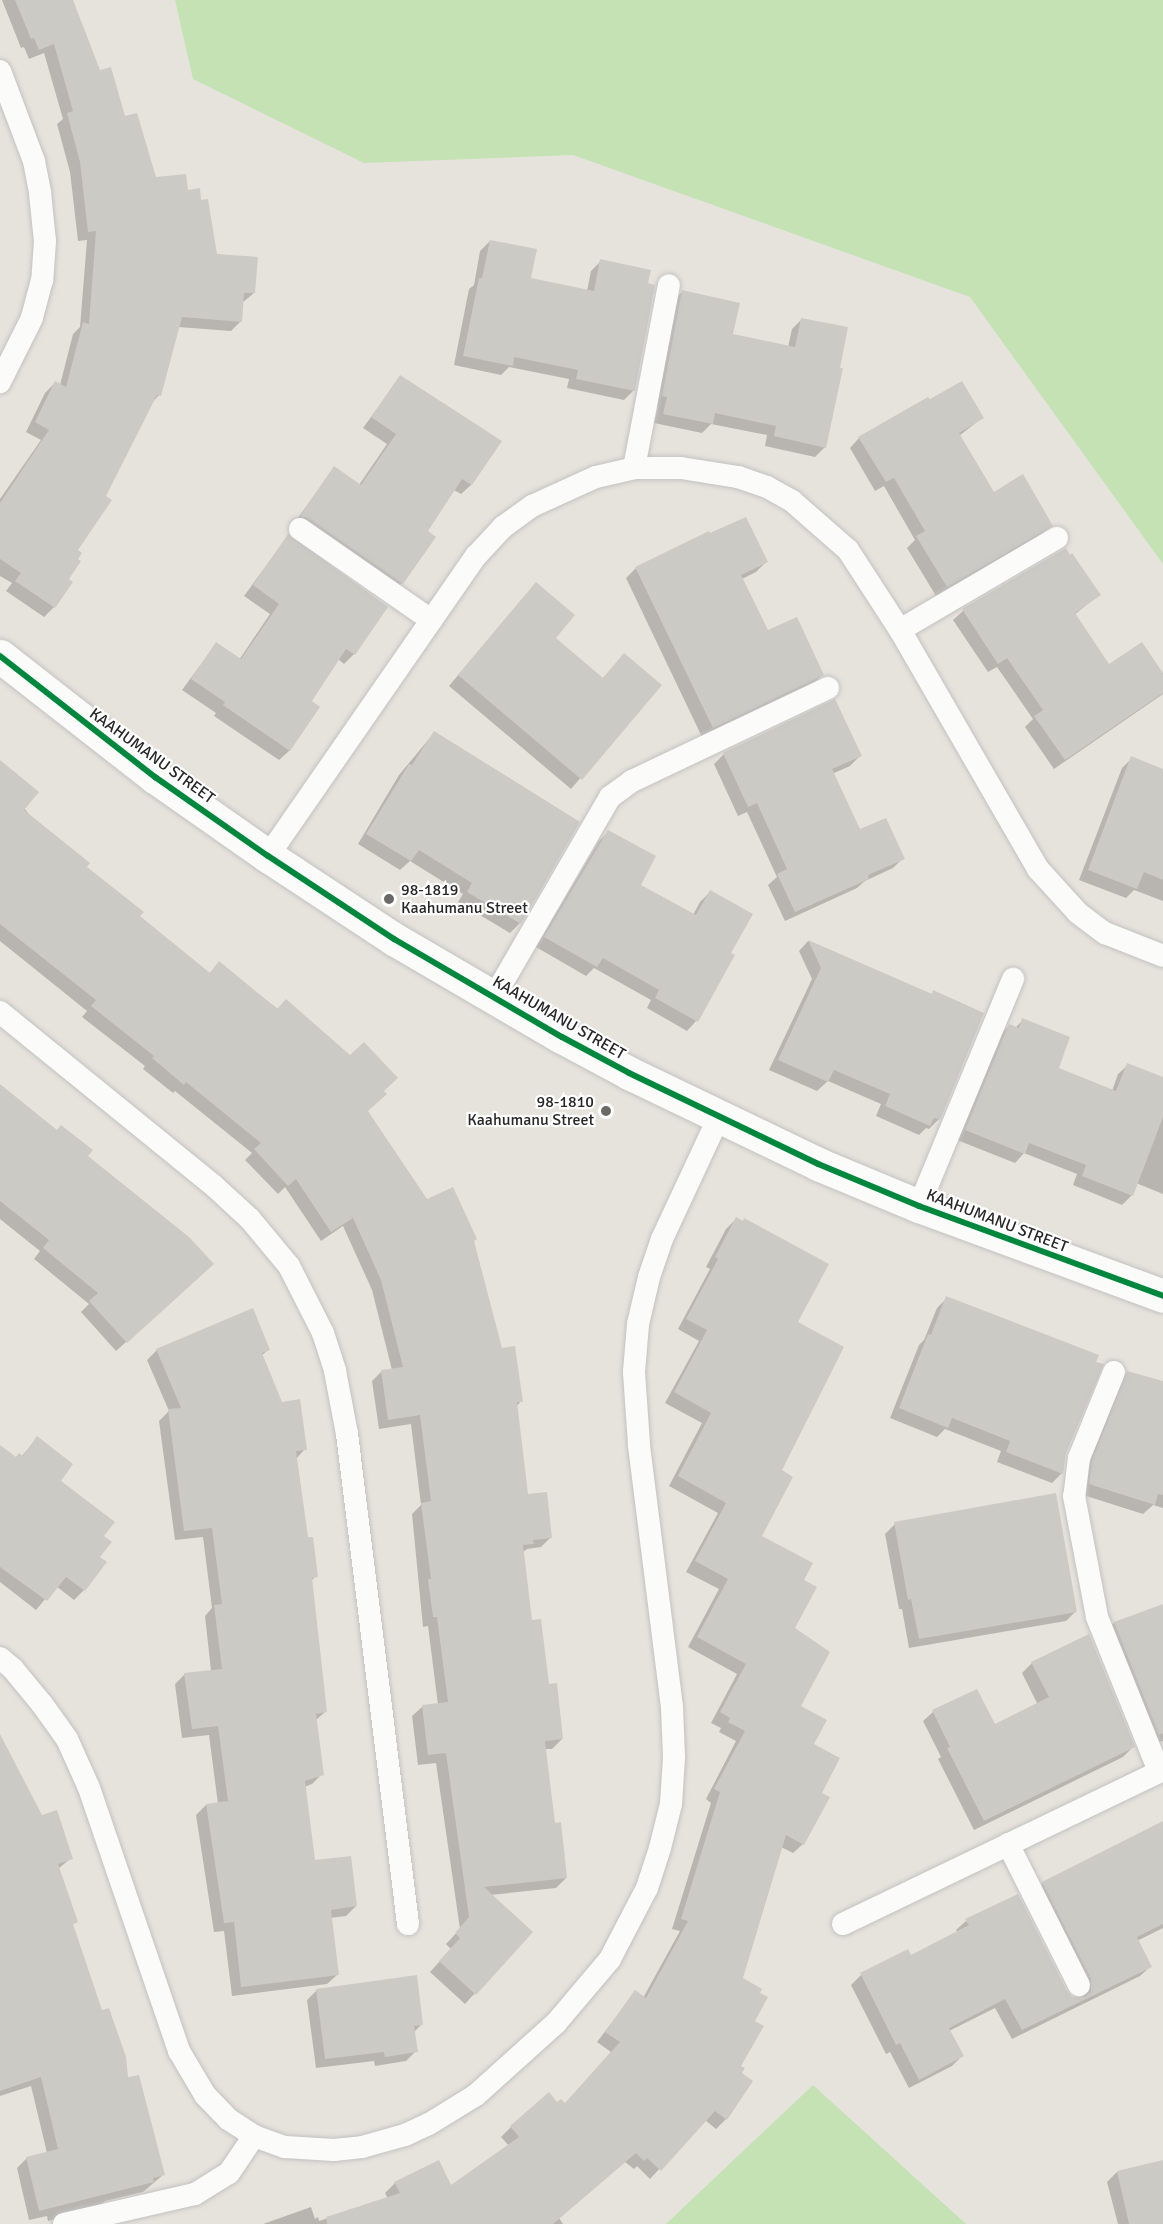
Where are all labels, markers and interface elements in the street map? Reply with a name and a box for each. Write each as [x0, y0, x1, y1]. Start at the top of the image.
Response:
street label: KAAHUMANU STREET [86, 704, 218, 808]
place label: 98-1819 Kaahumanu Street [401, 880, 528, 918]
marker: 98-1819 Kaahumanu Street [382, 892, 396, 906]
street label: KAAHUMANU STREET [489, 972, 629, 1064]
place label: 98-1810 Kaahumanu Street [467, 1092, 594, 1130]
marker: 98-1810 Kaahumanu Street [599, 1104, 613, 1118]
street label: KAAHUMANU STREET [923, 1185, 1071, 1257]

